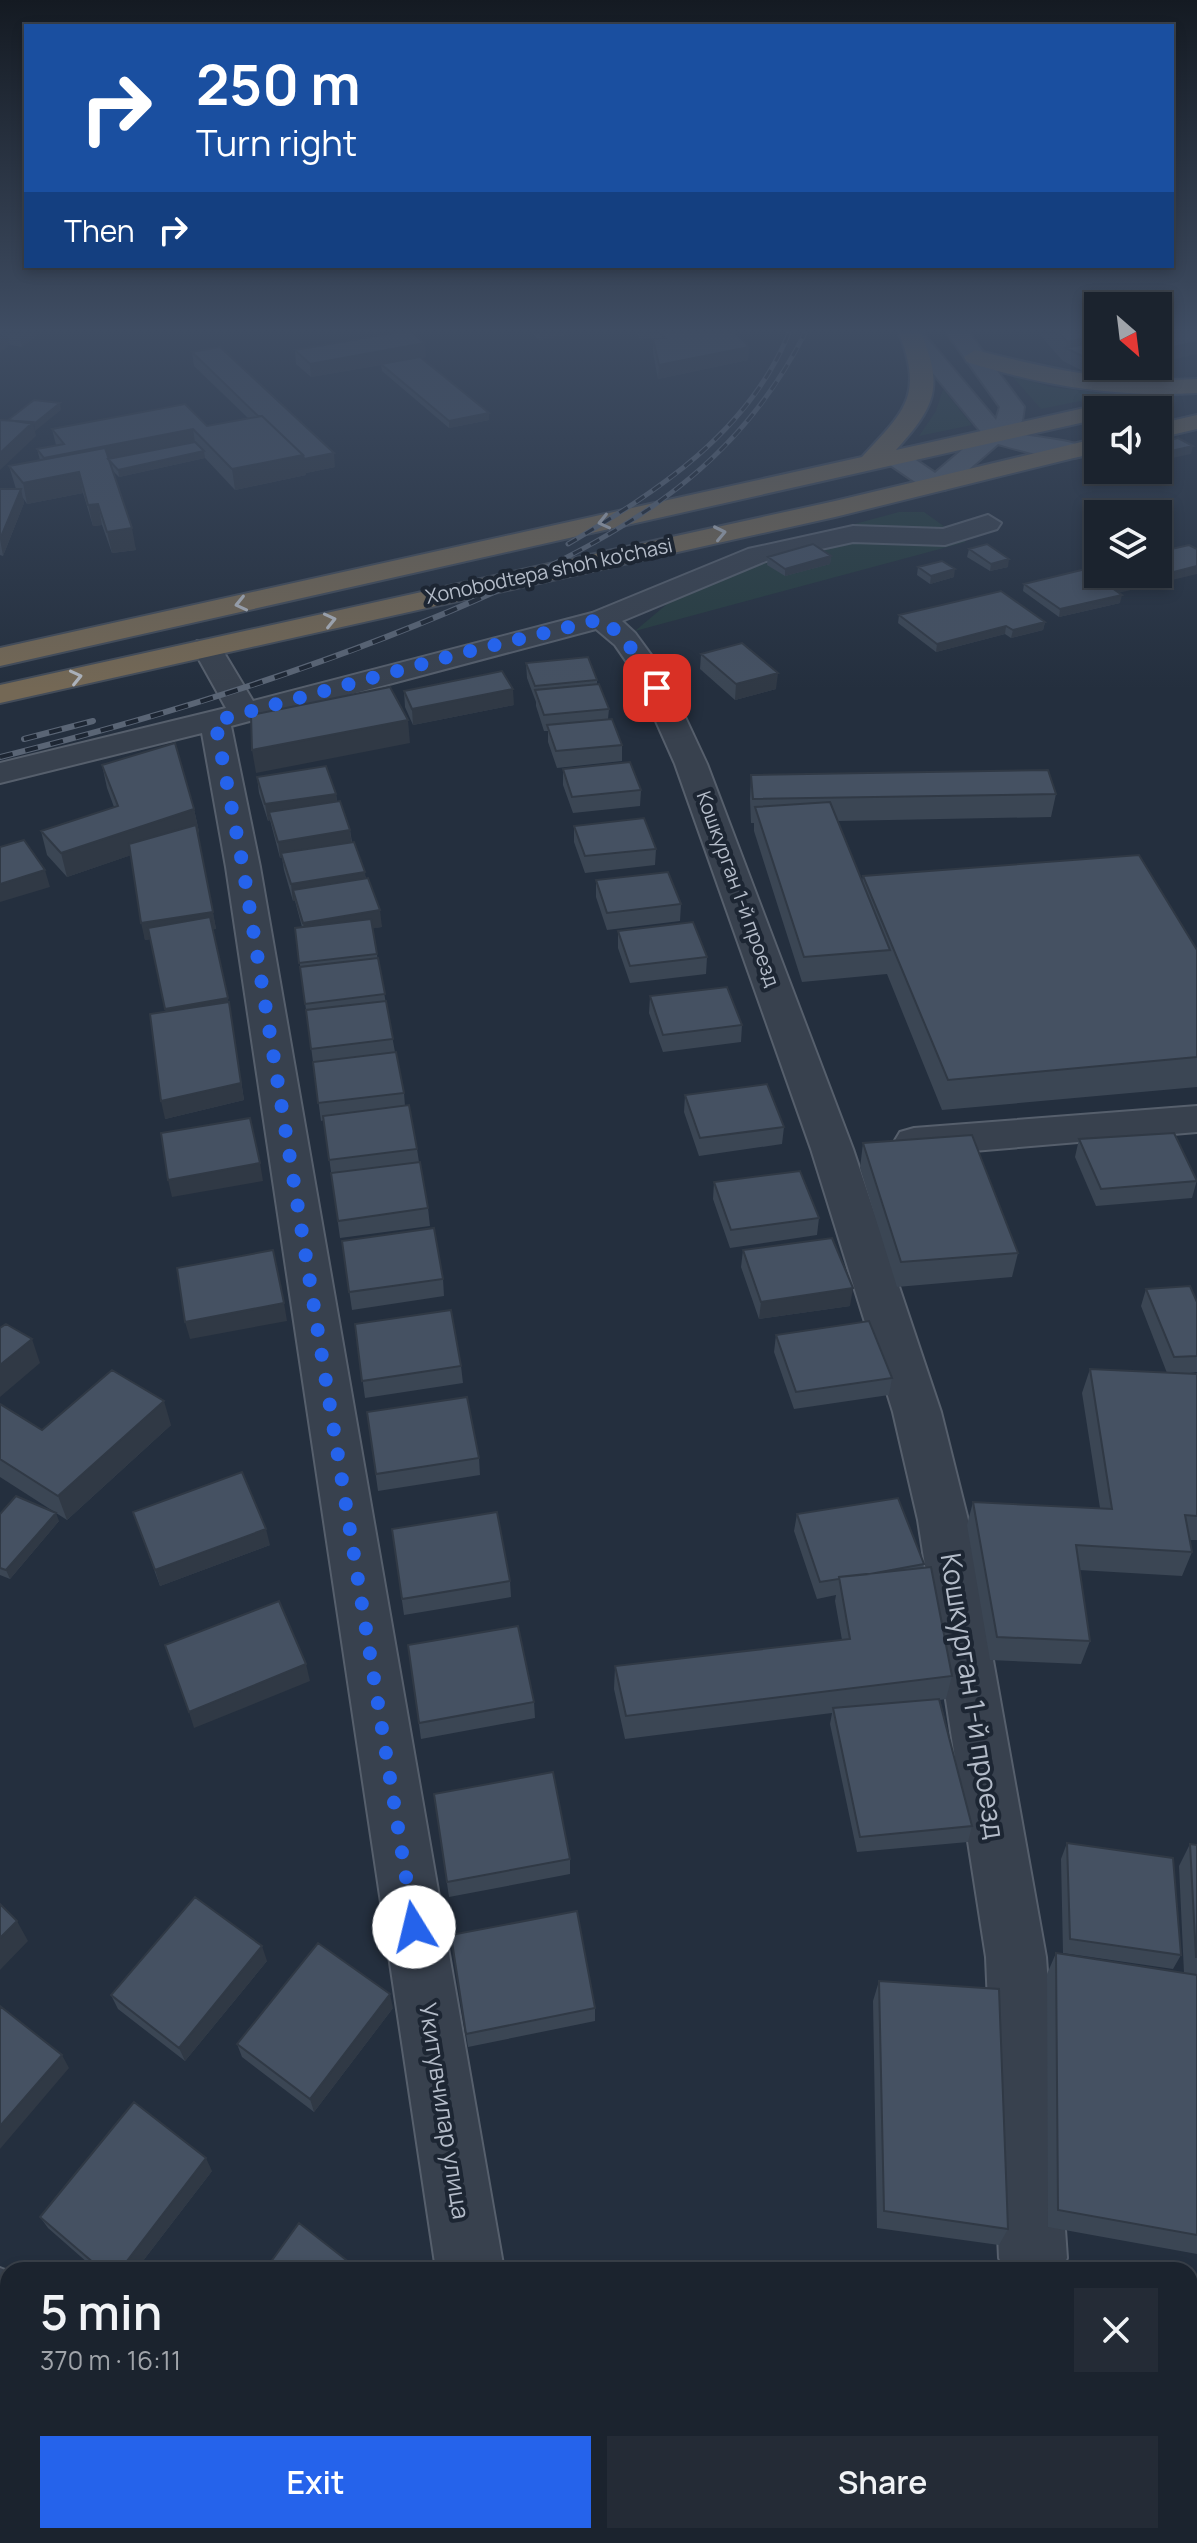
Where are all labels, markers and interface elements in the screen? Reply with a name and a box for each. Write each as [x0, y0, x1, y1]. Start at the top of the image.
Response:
text: 250 m [196, 45, 361, 122]
icon: right [64, 56, 168, 160]
text: Turn right [196, 118, 357, 167]
icon: right [151, 208, 195, 252]
text: Then [64, 210, 135, 251]
north arrow [1084, 292, 1172, 380]
map controls [1084, 292, 1172, 588]
button: sound [1084, 396, 1172, 484]
button: layers [1084, 500, 1172, 588]
one-way arrow [598, 513, 611, 530]
one-way arrow [713, 525, 727, 542]
street label: Xonobodtepa shoh ko'chasi [423, 531, 675, 610]
one-way arrow [235, 595, 248, 612]
one-way arrow [322, 612, 336, 629]
pin [623, 654, 691, 722]
icon: arrive [635, 666, 679, 710]
one-way arrow [69, 669, 82, 686]
street label: Кошкурган 1-й проезд [691, 787, 786, 990]
street label: Кошкурган 1-й проезд [933, 1550, 1015, 1841]
position arrow [372, 1885, 456, 1969]
street label: Укитувчилар улица [412, 2000, 479, 2221]
text: 5 min [40, 2279, 162, 2344]
button: close [1074, 2288, 1158, 2372]
text: 370 m · 16:11 [40, 2342, 181, 2378]
button: Exit [40, 2436, 591, 2528]
button: Share [607, 2436, 1158, 2528]

